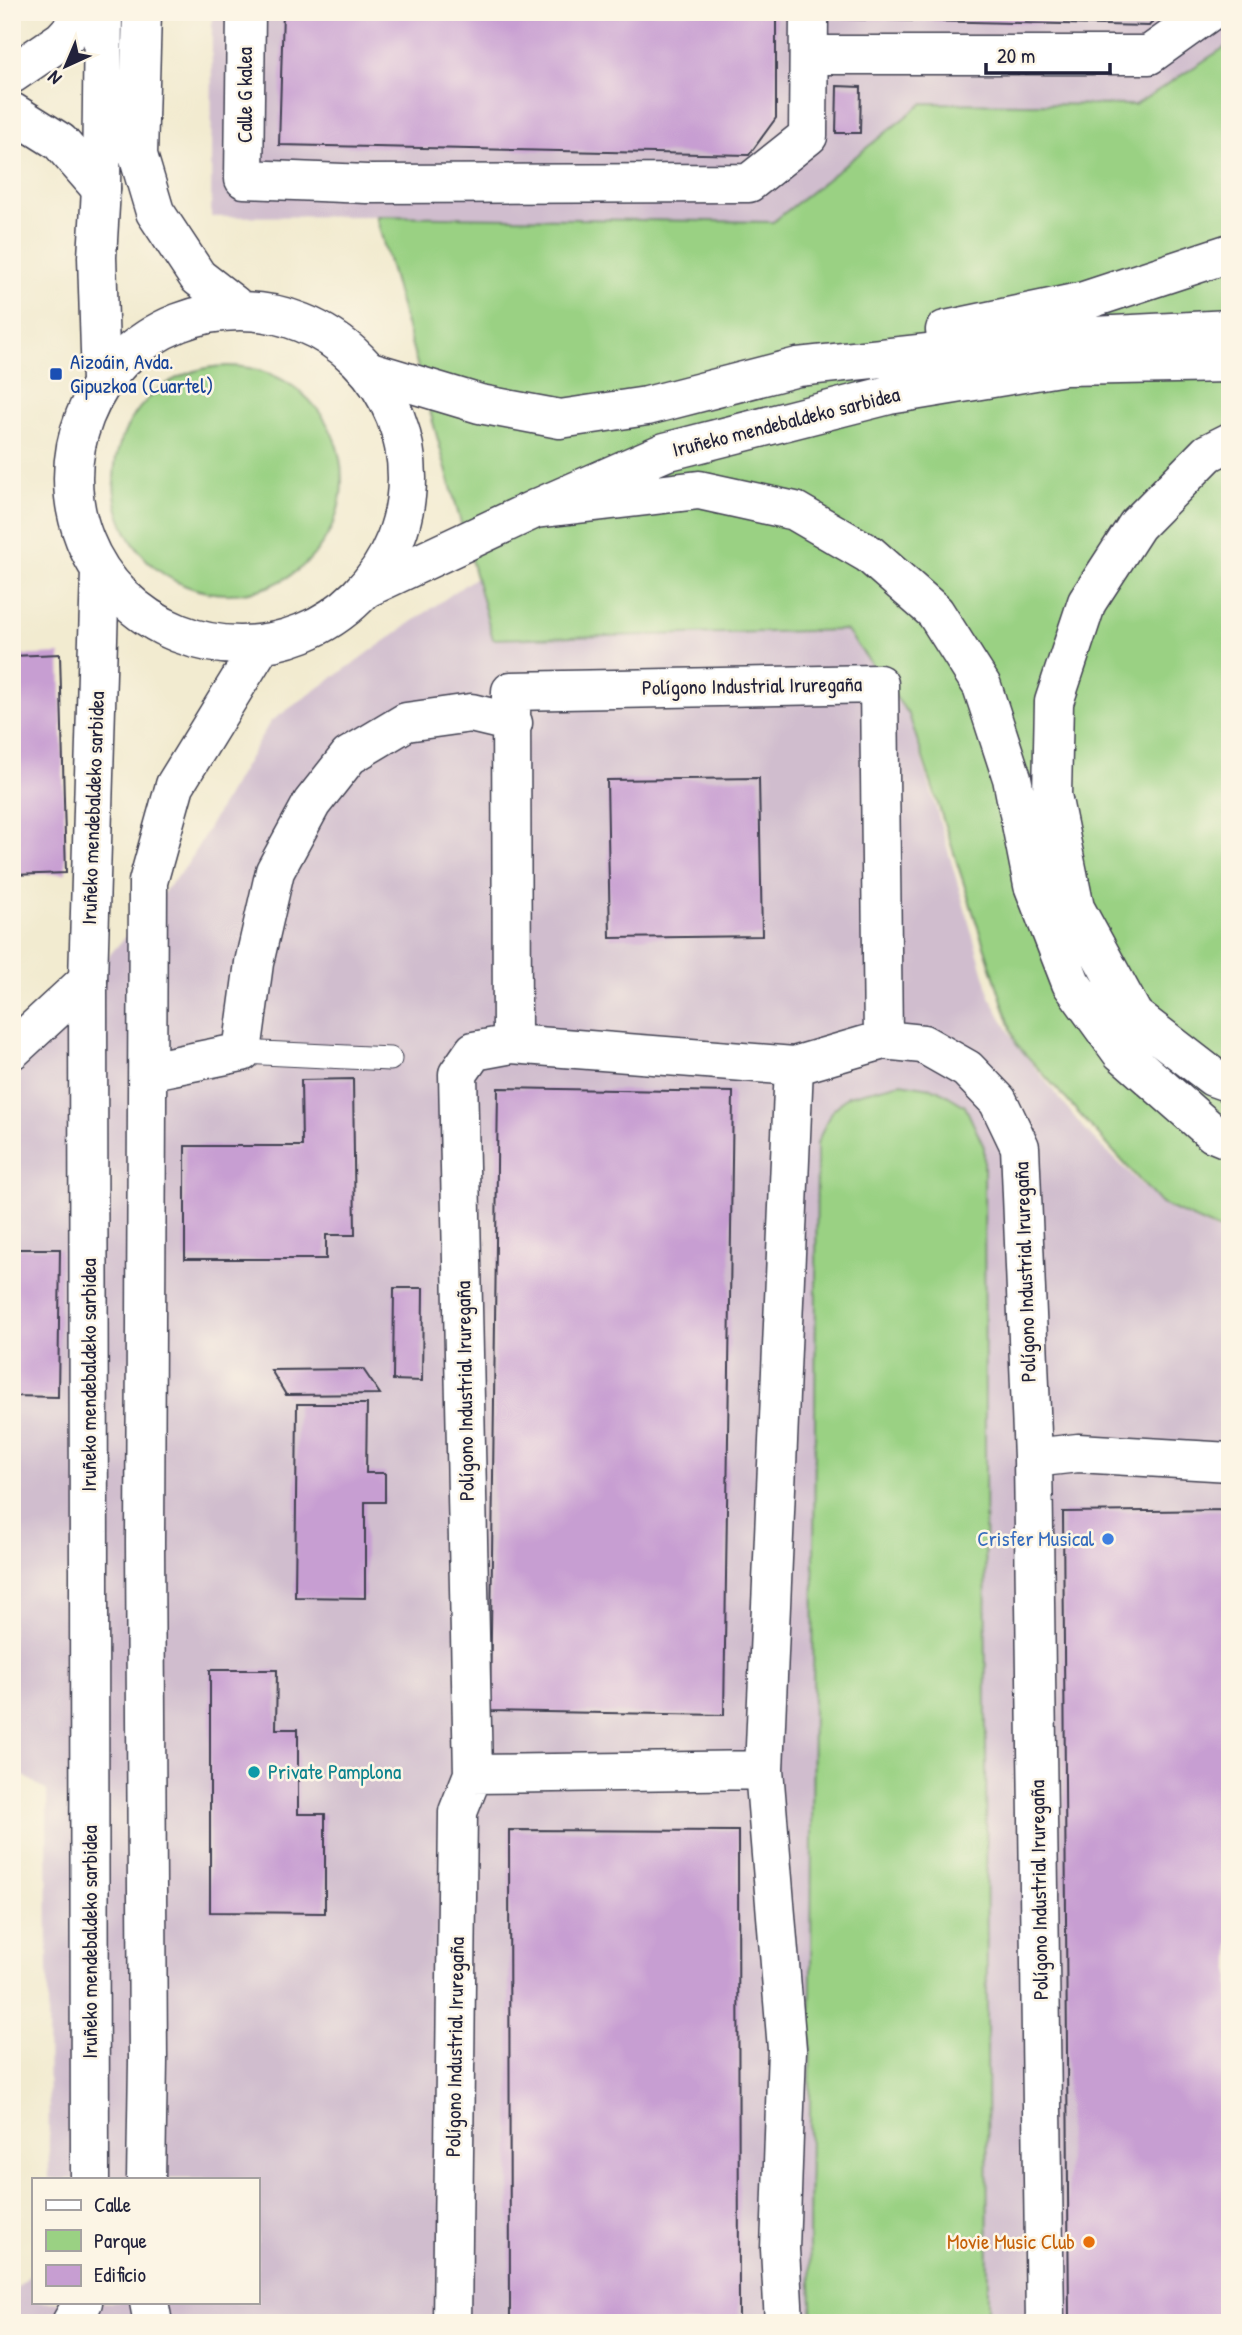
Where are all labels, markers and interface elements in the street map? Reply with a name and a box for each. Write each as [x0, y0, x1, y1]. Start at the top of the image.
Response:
north arrow [32, 32, 102, 102]
scale bar [986, 32, 1111, 76]
text: 20 m [997, 41, 1035, 70]
street label: Calle G kalea [230, 47, 259, 143]
text: N [42, 65, 67, 91]
place label: Aizoáin, Avda. Gipuzkoa (Cuartel) [70, 347, 213, 400]
marker: Aizoáin, Avda. Gipuzkoa (Cuartel) [48, 366, 64, 382]
street label: Iruñeko mendebaldeko sarbidea [669, 379, 903, 464]
street label: Polígono Industrial Iruregaña [642, 669, 862, 702]
street label: Iruñeko mendebaldeko sarbidea [74, 691, 111, 925]
street label: Polígono Industrial Iruregaña [1006, 1161, 1043, 1383]
street label: Iruñeko mendebaldeko sarbidea [74, 1258, 103, 1492]
street label: Polígono Industrial Iruregaña [448, 1281, 481, 1501]
place label: Crisfer Musical [977, 1524, 1094, 1553]
marker: Crisfer Musical [1100, 1531, 1116, 1547]
place label: Private Pamplona [268, 1757, 401, 1786]
marker: Private Pamplona [246, 1764, 262, 1780]
street label: Polígono Industrial Iruregaña [1022, 1780, 1055, 2000]
street label: Iruñeko mendebaldeko sarbidea [75, 1825, 104, 2059]
street label: Polígono Industrial Iruregaña [438, 1937, 471, 2157]
legend [32, 2178, 259, 2304]
text: Calle [94, 2190, 131, 2219]
text: Parque [94, 2226, 147, 2255]
place label: Movie Music Club [947, 2227, 1075, 2256]
marker: Movie Music Club [1081, 2234, 1097, 2250]
text: Edificio [94, 2260, 146, 2289]

